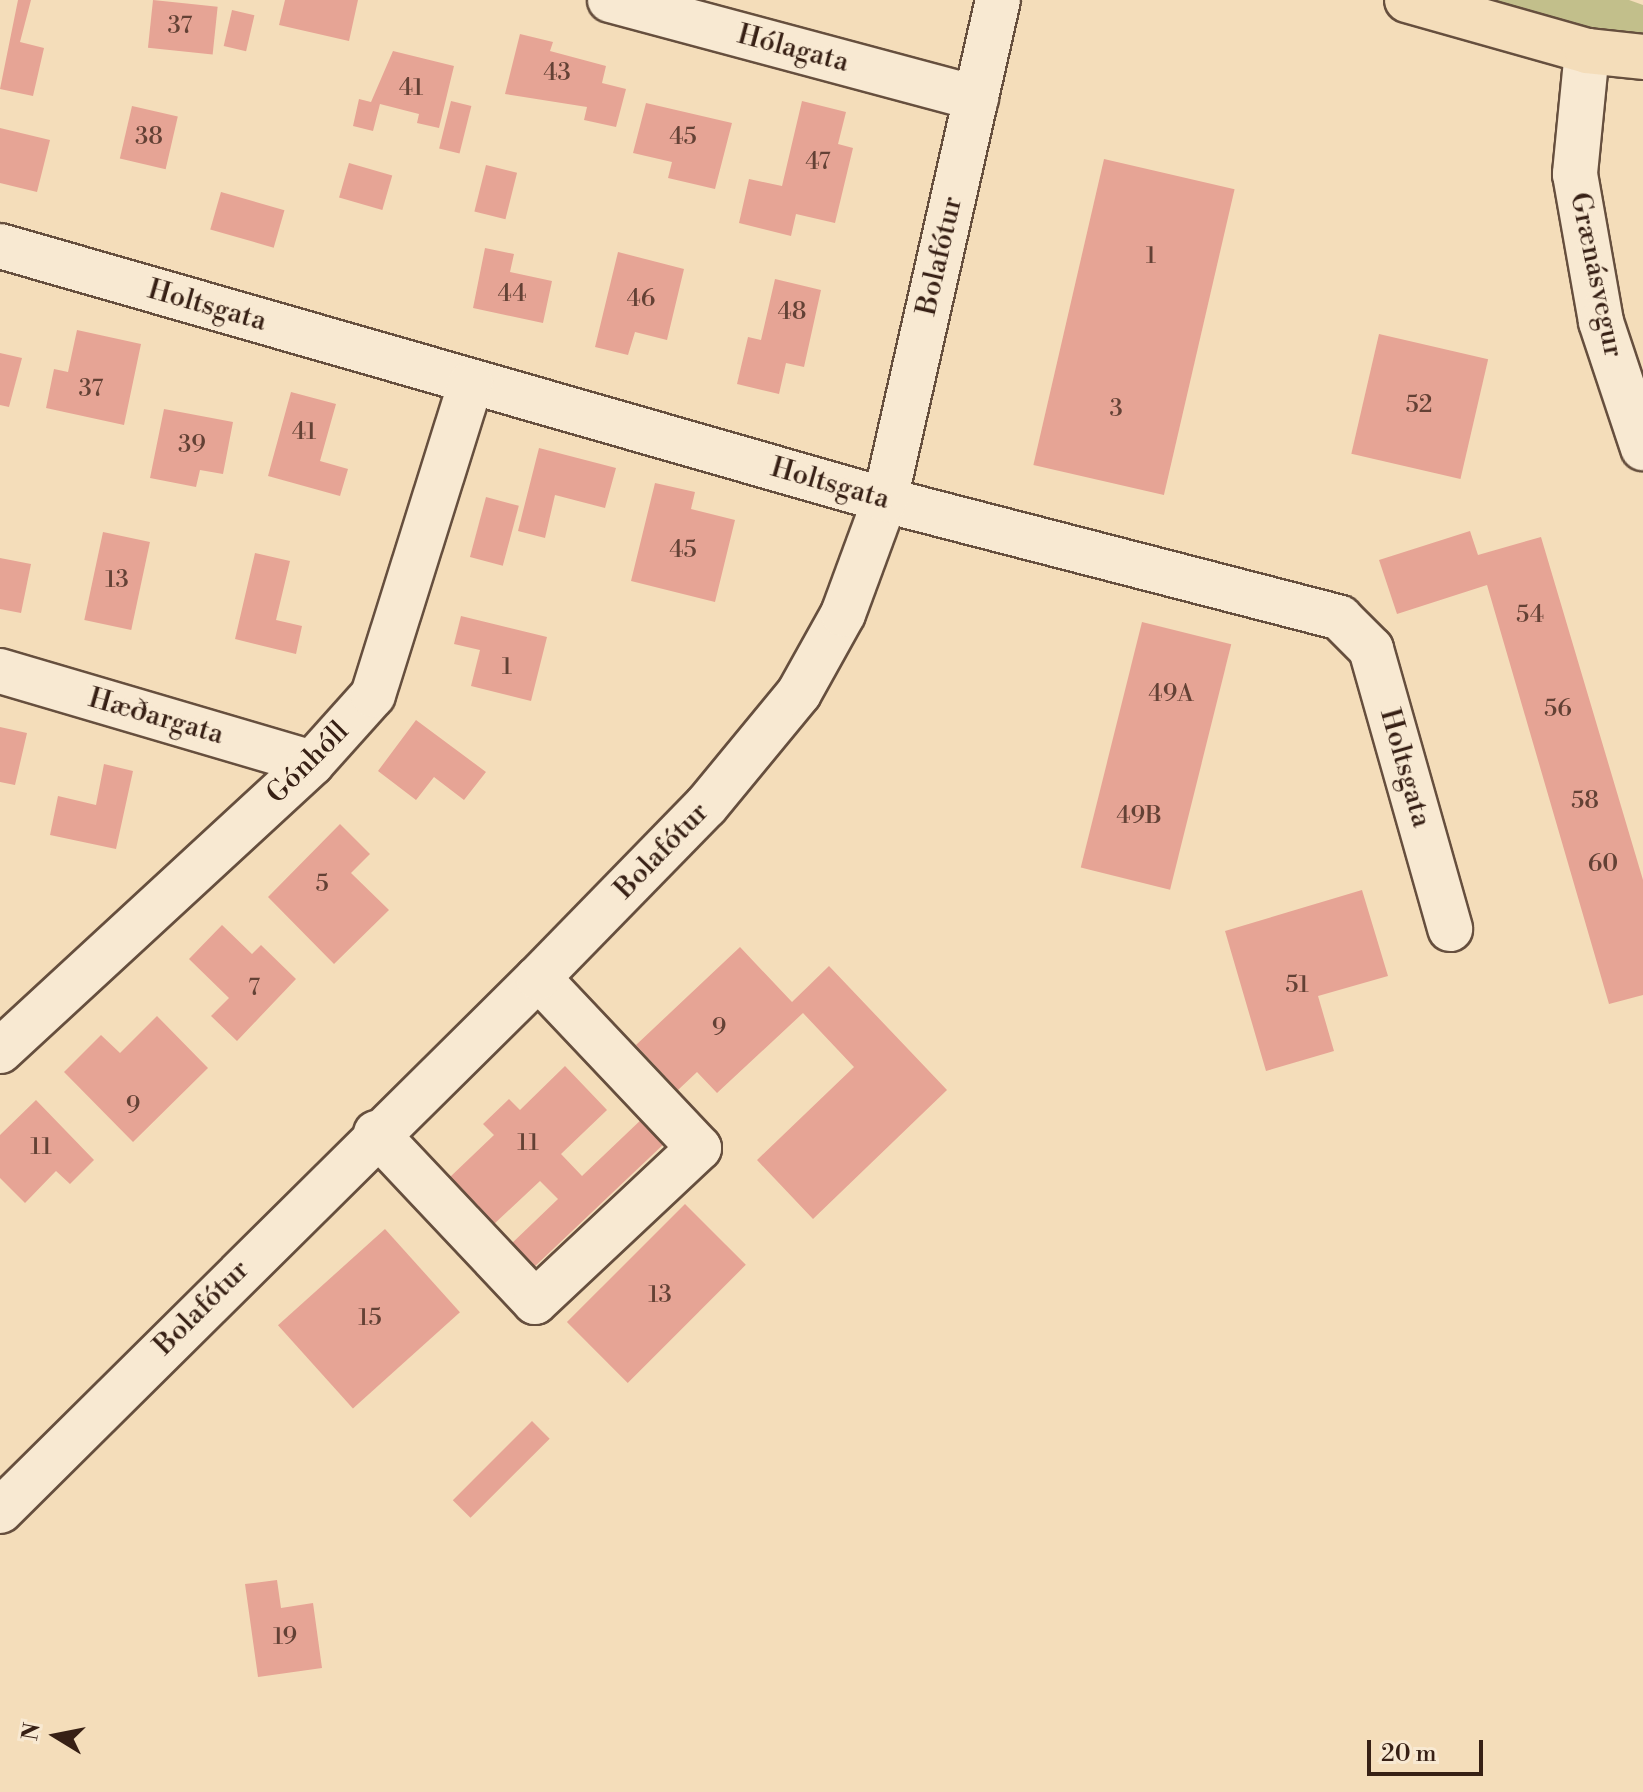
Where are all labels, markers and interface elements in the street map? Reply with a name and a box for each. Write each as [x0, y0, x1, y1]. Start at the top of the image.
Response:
house number: 37 [168, 13, 192, 41]
street label: Hólagata [734, 18, 852, 80]
house number: 43 [543, 60, 571, 88]
house number: 41 [399, 75, 423, 103]
house number: 38 [135, 124, 163, 152]
house number: 45 [669, 124, 697, 152]
house number: 47 [805, 149, 831, 177]
street label: Grænásvegur [1562, 190, 1630, 360]
street label: Bolafótur [910, 193, 970, 319]
house number: 1 [1146, 243, 1156, 271]
street label: Holtsgata [144, 273, 270, 339]
house number: 44 [497, 281, 527, 309]
house number: 46 [627, 286, 655, 314]
house number: 48 [778, 299, 806, 327]
house number: 37 [79, 376, 103, 404]
house number: 52 [1406, 392, 1432, 420]
house number: 3 [1109, 396, 1123, 424]
house number: 41 [292, 419, 316, 447]
house number: 39 [178, 432, 206, 460]
street label: Holtsgata [767, 451, 893, 517]
house number: 45 [669, 537, 697, 565]
house number: 13 [105, 567, 129, 595]
house number: 54 [1516, 602, 1544, 630]
house number: 1 [502, 654, 512, 682]
house number: 49A [1148, 681, 1194, 709]
street label: Hæðargata [85, 682, 227, 752]
house number: 56 [1544, 696, 1572, 724]
street label: Holtsgata [1372, 705, 1438, 831]
street label: Gónhóll [260, 715, 356, 811]
house number: 58 [1571, 788, 1599, 816]
street label: Bolafótur [608, 796, 716, 906]
house number: 49B [1116, 803, 1162, 831]
house number: 60 [1588, 851, 1618, 879]
house number: 5 [315, 871, 329, 899]
house number: 51 [1285, 972, 1309, 1000]
house number: 7 [248, 975, 260, 1003]
house number: 9 [712, 1015, 726, 1043]
house number: 9 [126, 1093, 140, 1121]
house number: 11 [517, 1130, 539, 1158]
house number: 11 [30, 1134, 52, 1162]
street label: Bolafótur [147, 1253, 257, 1363]
house number: 13 [648, 1282, 672, 1310]
house number: 15 [358, 1305, 382, 1333]
house number: 19 [273, 1624, 297, 1652]
north arrow [16, 1696, 96, 1776]
text: N [17, 1721, 47, 1743]
scale bar [1371, 1724, 1487, 1774]
text: 20 m [1381, 1739, 1437, 1769]

